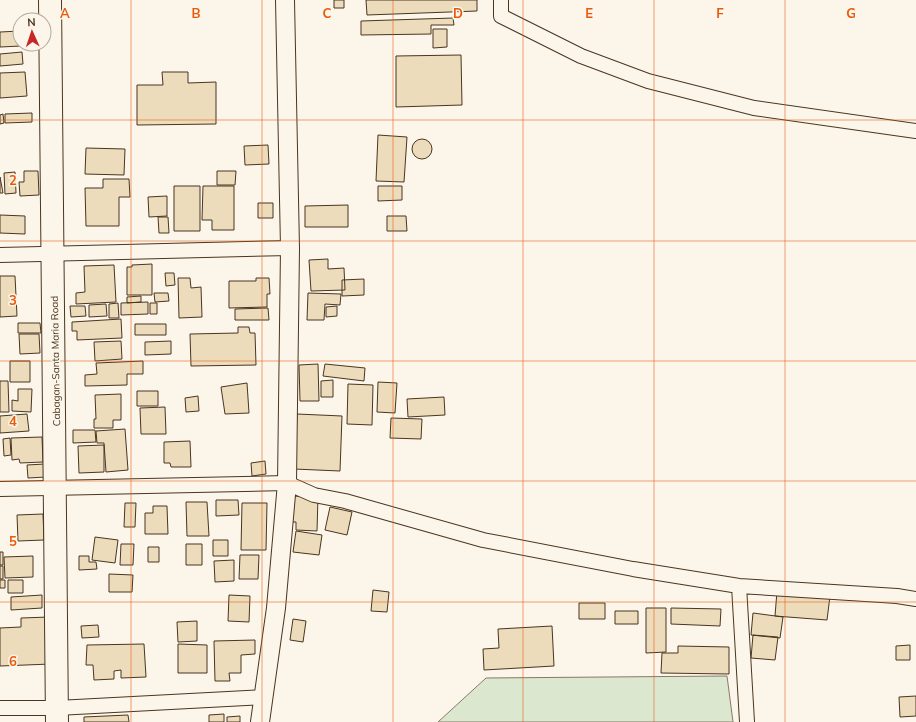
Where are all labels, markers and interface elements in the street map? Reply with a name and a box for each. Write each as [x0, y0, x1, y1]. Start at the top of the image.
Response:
text: A [60, 5, 70, 21]
text: B [192, 5, 201, 21]
text: C [323, 5, 332, 21]
text: D [453, 5, 463, 21]
text: E [585, 5, 593, 21]
text: F [716, 5, 724, 21]
text: G [846, 5, 856, 21]
north arrow [12, 12, 52, 52]
text: N [27, 15, 36, 29]
text: 2 [9, 172, 17, 188]
text: 3 [9, 292, 17, 308]
street label: Cabagan-Santa Maria Road [48, 296, 63, 426]
text: 4 [9, 413, 17, 429]
text: 5 [9, 533, 17, 549]
text: 6 [9, 653, 17, 669]

